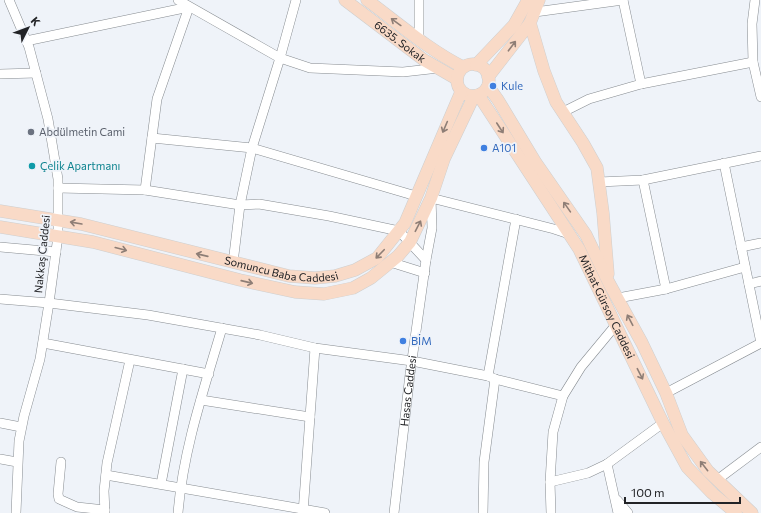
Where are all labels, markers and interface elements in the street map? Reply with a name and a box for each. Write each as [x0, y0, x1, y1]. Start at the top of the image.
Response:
north arrow [8, 8, 48, 48]
text: K [28, 14, 43, 28]
street label: 6635. Sokak [372, 18, 429, 65]
one-way arrow [391, 18, 402, 26]
one-way arrow [508, 41, 516, 52]
place label: Kule [501, 79, 523, 92]
marker: Kule [488, 81, 498, 91]
one-way arrow [441, 121, 449, 133]
one-way arrow [496, 122, 504, 133]
place label: Abdülmetin Cami [39, 125, 125, 138]
marker: Abdülmetin Cami [26, 127, 36, 137]
place label: A101 [492, 141, 516, 154]
marker: A101 [479, 143, 489, 153]
place label: Çelik Apartmanı [40, 159, 120, 172]
marker: Çelik Apartmanı [27, 161, 37, 171]
one-way arrow [563, 202, 571, 213]
street label: Nakkaş Caddesi [31, 214, 52, 294]
one-way arrow [70, 219, 83, 227]
one-way arrow [415, 220, 422, 232]
one-way arrow [114, 246, 127, 253]
one-way arrow [375, 249, 385, 259]
one-way arrow [196, 251, 209, 259]
street label: Mithat Gürsoy Caddesi [577, 252, 638, 361]
street label: Somuncu Baba Caddesi [223, 253, 340, 284]
one-way arrow [240, 278, 253, 286]
one-way arrow [626, 314, 634, 326]
place label: BİM [411, 333, 432, 347]
marker: BİM [398, 336, 408, 346]
street label: Hasas Caddesi [397, 354, 419, 427]
one-way arrow [637, 368, 644, 380]
one-way arrow [700, 461, 708, 472]
scale bar [625, 479, 740, 505]
text: 100 m [631, 485, 665, 499]

